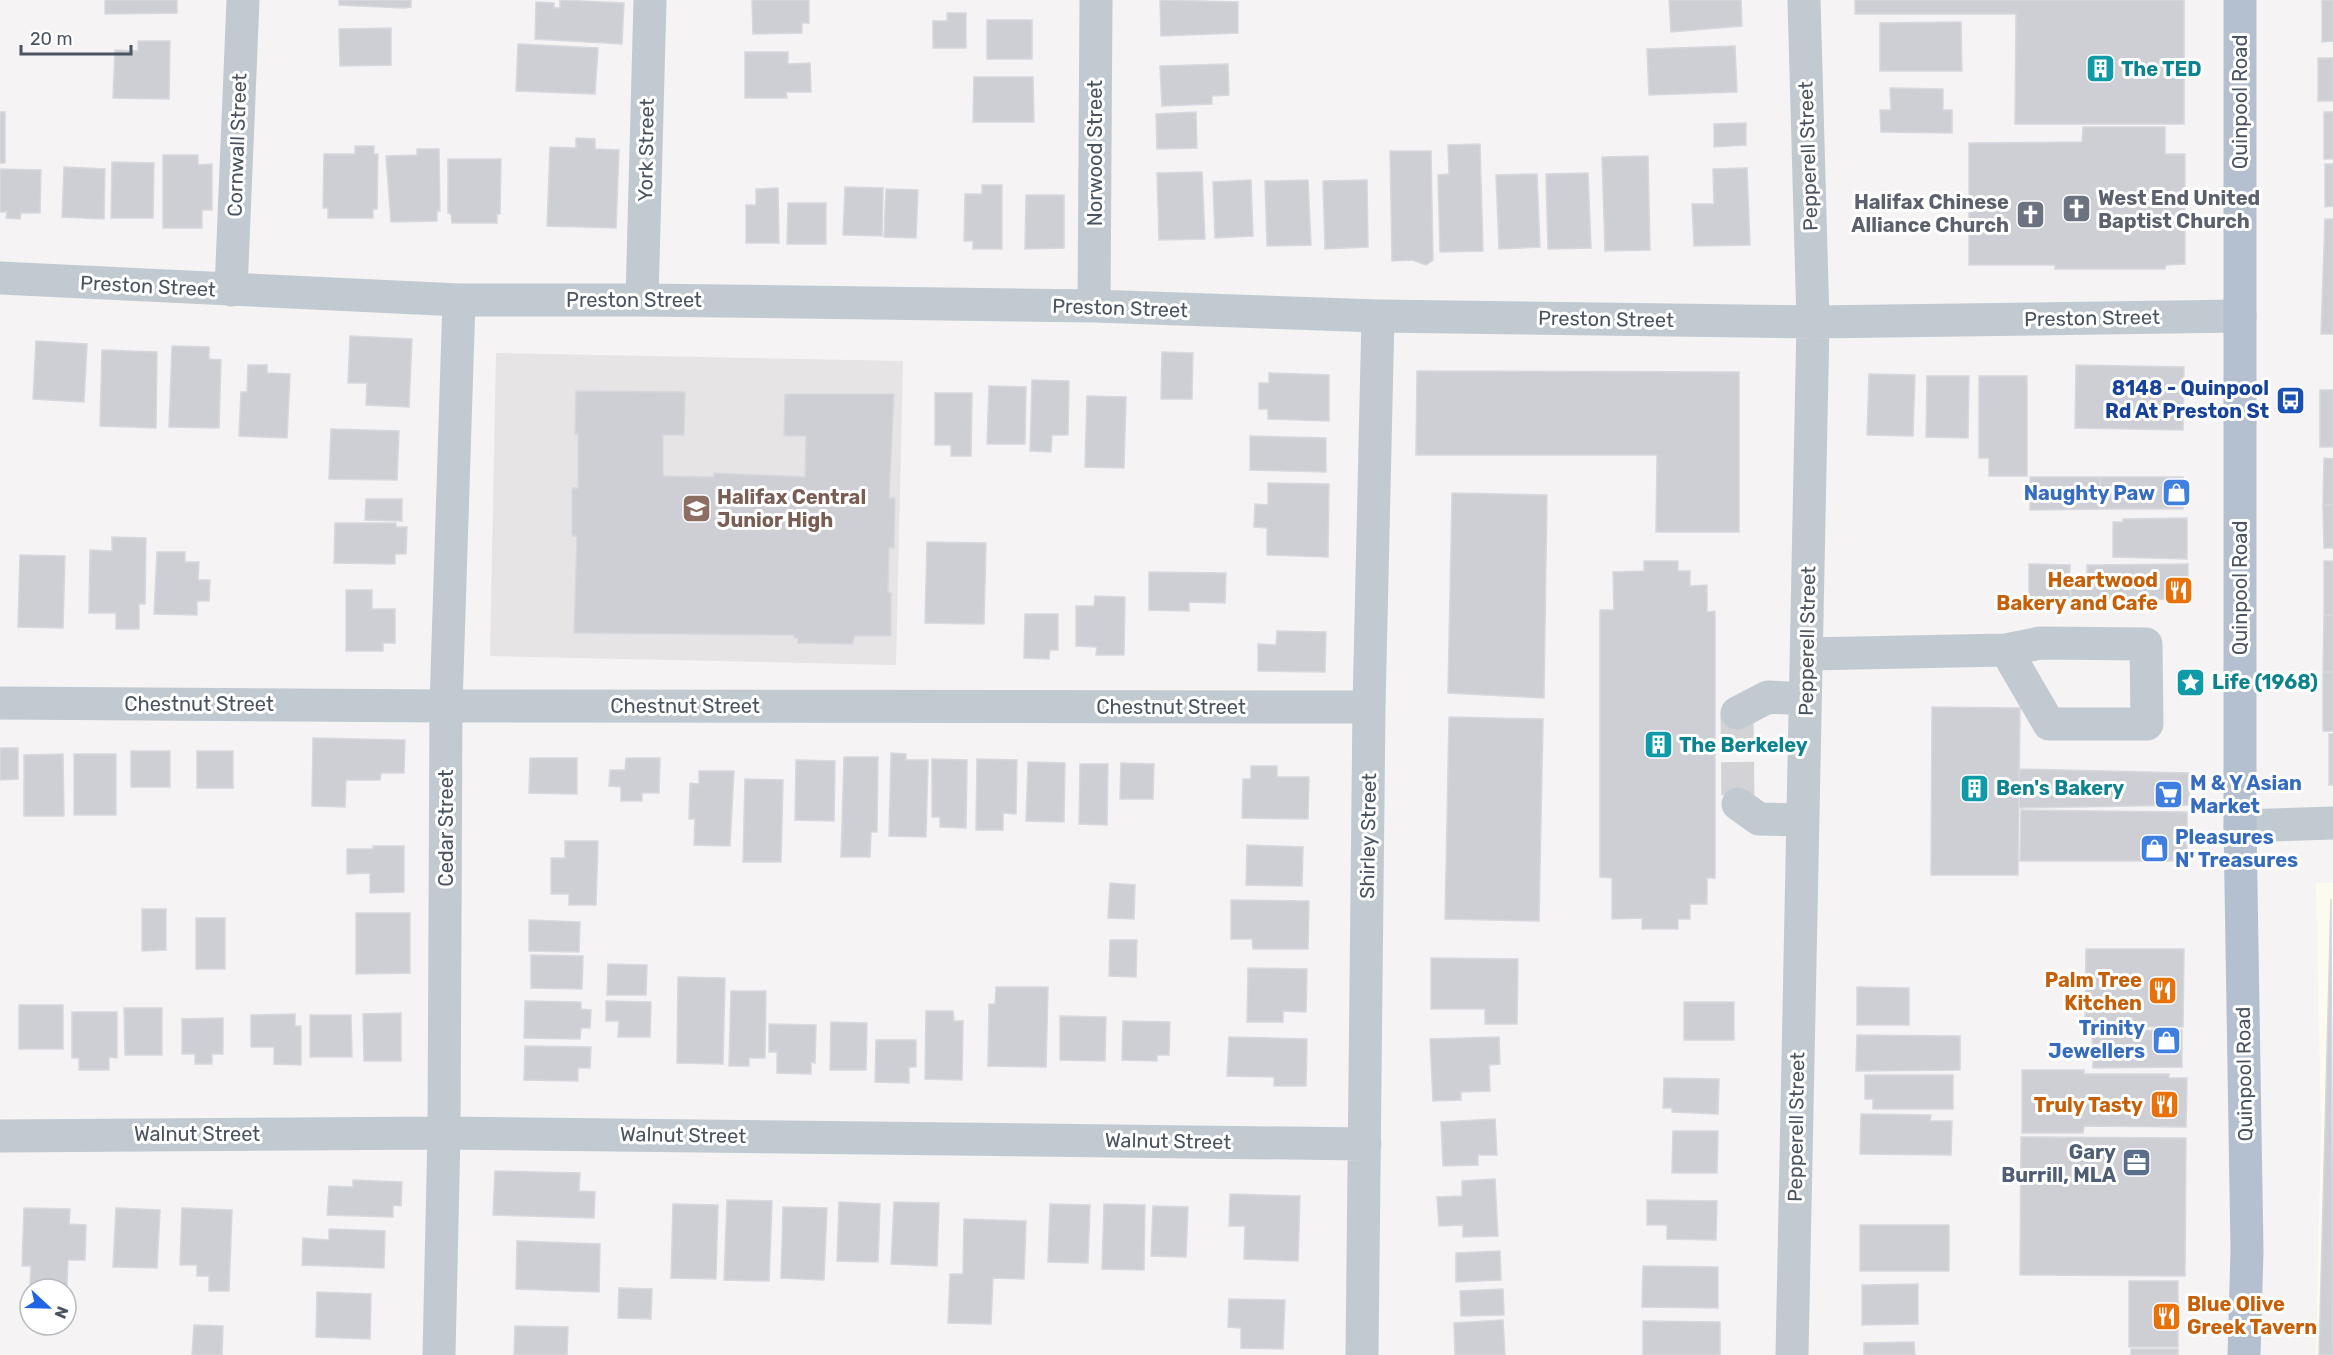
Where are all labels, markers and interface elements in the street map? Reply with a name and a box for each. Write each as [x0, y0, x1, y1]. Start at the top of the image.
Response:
scale bar [21, 18, 130, 56]
text: 20 m [30, 28, 72, 50]
street label: Quinpool Road [2228, 35, 2252, 169]
building icon: The TED [2084, 53, 2116, 85]
place label: The TED [2121, 57, 2202, 81]
street label: Cornwall Street [223, 73, 252, 217]
street label: Norwood Street [1083, 80, 1107, 226]
street label: Pepperell Street [1793, 80, 1823, 231]
street label: York Street [633, 98, 659, 202]
place label: West End United Baptist Church [2098, 186, 2260, 233]
place label: Halifax Chinese Alliance Church [1851, 190, 2009, 237]
church icon: West End United Baptist Church [2061, 193, 2093, 225]
church icon: Halifax Chinese Alliance Church [2014, 198, 2046, 230]
street label: Preston Street [80, 270, 217, 302]
street label: Preston Street [566, 288, 702, 312]
street label: Preston Street [1052, 294, 1188, 322]
street label: Preston Street [2024, 305, 2160, 331]
street label: Preston Street [1538, 306, 1674, 332]
place label: 8148 - Quinpool Rd At Preston St [2105, 376, 2269, 423]
bus stop icon: 8148 - Quinpool Rd At Preston St [2274, 384, 2306, 416]
shop icon: Naughty Paw [2160, 477, 2192, 509]
place label: Naughty Paw [2024, 481, 2155, 505]
place label: Halifax Central Junior High [717, 485, 866, 532]
school or university icon: Halifax Central Junior High [680, 493, 712, 525]
street label: Quinpool Road [2228, 521, 2252, 655]
street label: Pepperell Street [1794, 566, 1820, 716]
place label: Heartwood Bakery and Cafe [1996, 568, 2158, 615]
restaurant icon: Heartwood Bakery and Cafe [2163, 575, 2195, 607]
place icon: Life (1968) [2175, 666, 2207, 698]
place label: Life (1968) [2212, 670, 2318, 694]
street label: Chestnut Street [124, 692, 274, 716]
street label: Chestnut Street [610, 694, 760, 718]
street label: Chestnut Street [1096, 695, 1246, 719]
building icon: The Berkeley [1642, 729, 1674, 761]
place label: The Berkeley [1679, 733, 1808, 757]
street label: Cedar Street [434, 769, 458, 887]
place label: M & Y Asian Market [2190, 771, 2302, 818]
building icon: Ben's Bakery [1959, 772, 1991, 804]
street label: Shirley Street [1355, 773, 1381, 899]
place label: Ben's Bakery [1996, 776, 2124, 800]
supermarket icon: M & Y Asian Market [2153, 778, 2185, 810]
place label: Pleasures N' Treasures [2175, 825, 2298, 872]
shop icon: Pleasures N' Treasures [2138, 832, 2170, 864]
place label: Palm Tree Kitchen [2045, 968, 2142, 1015]
restaurant icon: Palm Tree Kitchen [2147, 975, 2179, 1007]
street label: Quinpool Road [2231, 1007, 2257, 1141]
place label: Trinity Jewellers [2048, 1016, 2145, 1063]
shop icon: Trinity Jewellers [2150, 1024, 2182, 1056]
street label: Pepperell Street [1783, 1052, 1809, 1202]
restaurant icon: Truly Tasty [2148, 1089, 2180, 1121]
place label: Truly Tasty [2034, 1093, 2143, 1117]
street label: Walnut Street [134, 1122, 260, 1146]
street label: Walnut Street [620, 1122, 746, 1148]
street label: Walnut Street [1105, 1128, 1231, 1154]
place label: Gary Burrill, MLA [2001, 1140, 2117, 1187]
office icon: Gary Burrill, MLA [2121, 1147, 2153, 1179]
north arrow [18, 1277, 78, 1337]
place label: Blue Olive Greek Tavern [2187, 1292, 2317, 1339]
restaurant icon: Blue Olive Greek Tavern [2150, 1300, 2182, 1332]
text: N [50, 1304, 72, 1321]

